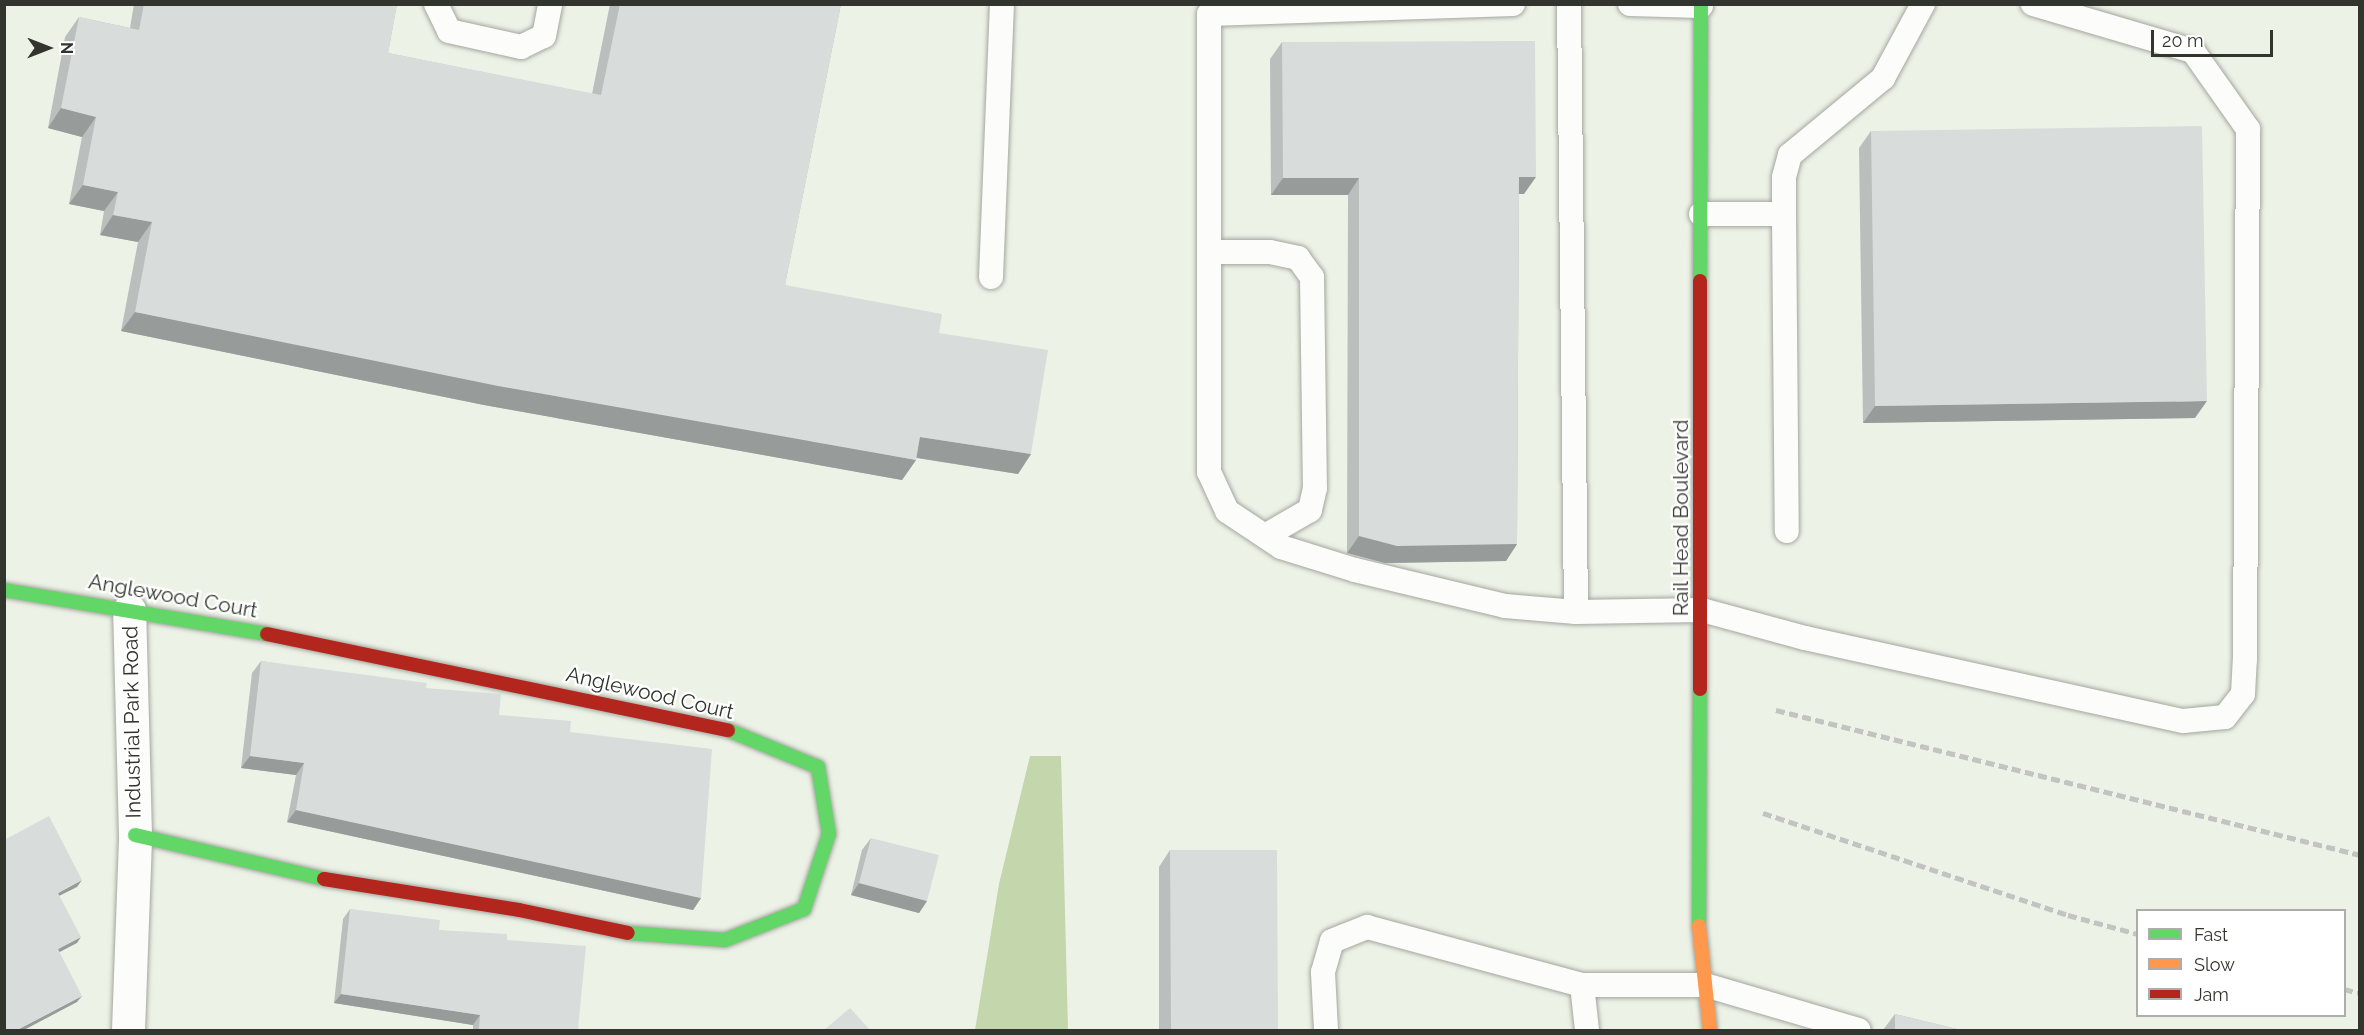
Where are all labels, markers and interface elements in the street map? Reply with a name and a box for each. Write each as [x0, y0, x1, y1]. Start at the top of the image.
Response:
north arrow [18, 18, 78, 78]
scale bar [2154, 18, 2276, 56]
text: 20 m [2162, 30, 2204, 51]
text: N [57, 42, 76, 54]
street label: Rail Head Boulevard [1668, 419, 1694, 617]
street label: Anglewood Court [87, 569, 259, 623]
street label: Industrial Park Road [118, 625, 146, 819]
street label: Anglewood Court [564, 661, 736, 725]
legend [2136, 909, 2346, 1017]
text: Fast [2194, 924, 2228, 945]
text: Slow [2194, 954, 2235, 975]
text: Jam [2194, 984, 2229, 1005]

